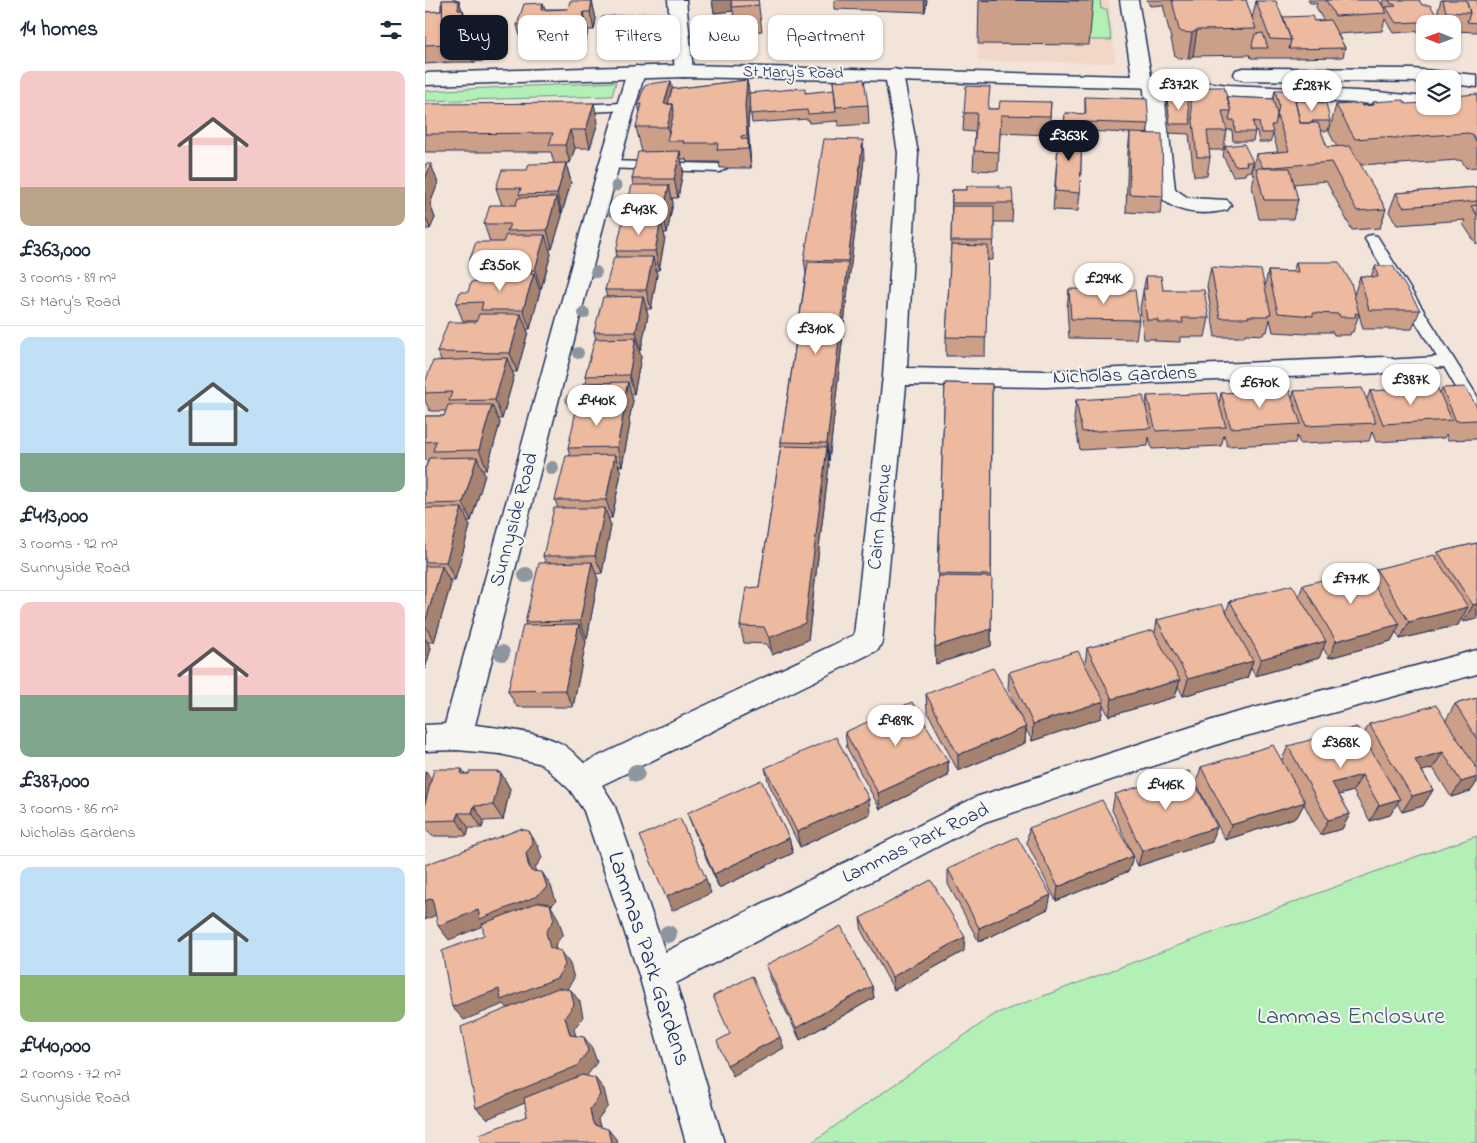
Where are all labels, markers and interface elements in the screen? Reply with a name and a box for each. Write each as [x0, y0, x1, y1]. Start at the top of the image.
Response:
text: 14 homes [20, 15, 98, 45]
chip: Buy [440, 15, 508, 60]
chip: Rent [518, 15, 587, 60]
chip: Filters [597, 15, 680, 60]
chip: New [690, 15, 758, 60]
chip: Apartment [768, 15, 883, 60]
north arrow [1416, 15, 1461, 60]
map controls [1416, 15, 1461, 115]
icon: filters [377, 16, 405, 44]
street label: St Mary's Road [743, 60, 843, 86]
pin: £372K [1144, 68, 1214, 111]
pin: £287K [1277, 70, 1347, 112]
button: layers [1416, 70, 1461, 115]
text: £372K [1159, 73, 1199, 97]
text: £287K [1293, 74, 1331, 98]
icon: home [168, 104, 258, 194]
pin: £363K [1034, 120, 1104, 162]
text: £363K [1050, 124, 1088, 148]
pin: £413K [604, 194, 674, 236]
text: £413K [621, 198, 657, 222]
text: £363,000 [20, 236, 91, 266]
pin: £350K [465, 250, 535, 292]
text: £350K [480, 254, 520, 278]
pin: £294K [1069, 262, 1139, 305]
text: 3 rooms · 89 m² [20, 266, 116, 290]
text: £294K [1085, 267, 1123, 291]
text: St Mary's Road [20, 290, 120, 314]
pin: £310K [781, 312, 851, 355]
text: £310K [798, 317, 834, 341]
street label: Nicholas Gardens [1052, 359, 1198, 393]
pin: £387K [1376, 364, 1446, 406]
pin: £670K [1225, 366, 1295, 409]
text: £387K [1392, 368, 1430, 392]
icon: home [168, 369, 258, 459]
text: £670K [1241, 371, 1279, 395]
pin: £440K [562, 384, 632, 427]
text: £440K [578, 389, 616, 413]
street label: Sunnyside Road [483, 450, 547, 590]
street label: Cairn Avenue [861, 463, 901, 571]
text: £413,000 [20, 502, 88, 532]
text: 3 rooms · 92 m² [20, 532, 118, 556]
text: Sunnyside Road [20, 556, 130, 580]
pin: £771K [1316, 562, 1386, 605]
text: £771K [1333, 567, 1369, 591]
icon: home [168, 634, 258, 724]
pin: £489K [861, 704, 931, 747]
text: £489K [878, 709, 914, 733]
pin: £368K [1306, 726, 1376, 769]
text: £368K [1322, 731, 1360, 755]
text: £387,000 [20, 767, 89, 797]
pin: £416K [1131, 768, 1201, 811]
text: £416K [1148, 773, 1184, 797]
street label: Lammas Park Road [838, 796, 994, 892]
text: 3 rooms · 86 m² [20, 797, 118, 821]
text: Nicholas Gardens [20, 821, 136, 845]
street label: Lammas Park Gardens [597, 847, 699, 1071]
icon: home [168, 899, 258, 989]
park label: Lammas Enclosure [1257, 1000, 1445, 1035]
text: £440,000 [20, 1032, 90, 1062]
text: 2 rooms · 72 m² [20, 1062, 121, 1086]
text: Sunnyside Road [20, 1086, 130, 1110]

